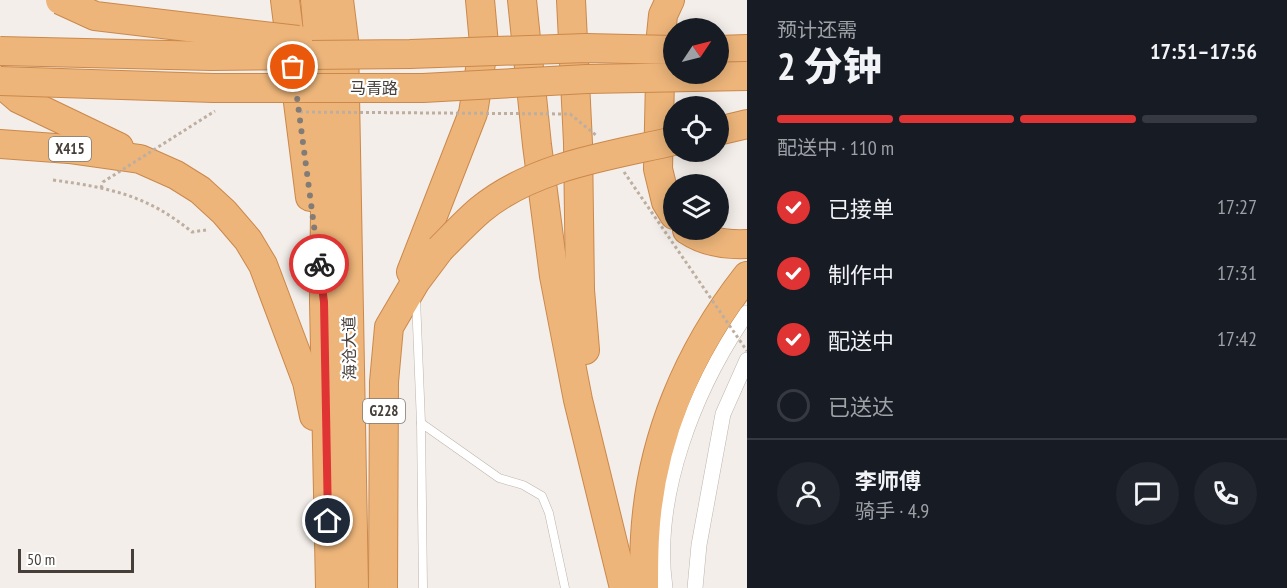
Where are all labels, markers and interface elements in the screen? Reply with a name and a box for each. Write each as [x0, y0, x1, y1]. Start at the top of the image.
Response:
text: 预计还需 [777, 17, 857, 43]
north arrow [663, 18, 729, 84]
map controls [663, 18, 729, 240]
text: 17:51–17:56 [1150, 37, 1257, 65]
text: 2 分钟 [777, 40, 882, 91]
pin [267, 41, 318, 92]
icon: bag [276, 50, 309, 83]
street label: 马青路 [350, 78, 398, 98]
button: locate [663, 96, 729, 162]
text: 配送中 · 110 m [777, 135, 894, 161]
road number: X415 [49, 137, 91, 161]
button: layers [663, 174, 729, 240]
icon: check [777, 191, 810, 224]
text: 17:27 [1217, 194, 1257, 220]
text: 已接单 [828, 195, 894, 223]
courier [289, 234, 349, 294]
icon: bike [303, 248, 336, 281]
icon: check [777, 257, 810, 290]
text: 17:31 [1217, 260, 1257, 286]
text: 制作中 [828, 261, 894, 289]
street label: 海沧大道 [338, 316, 360, 380]
icon: check [777, 323, 810, 356]
text: 17:42 [1217, 326, 1257, 352]
text: 配送中 [828, 327, 894, 355]
text: 已送达 [828, 393, 894, 421]
road number: G228 [363, 399, 405, 423]
button: person [777, 462, 840, 525]
button: chat [1116, 462, 1179, 525]
button: phone [1194, 462, 1257, 525]
text: 李师傅 [855, 467, 921, 495]
pin [302, 495, 353, 546]
text: 骑手 · 4.9 [855, 498, 929, 524]
icon: home [311, 504, 344, 537]
scale bar [18, 546, 134, 574]
text: 50 m [27, 549, 55, 569]

